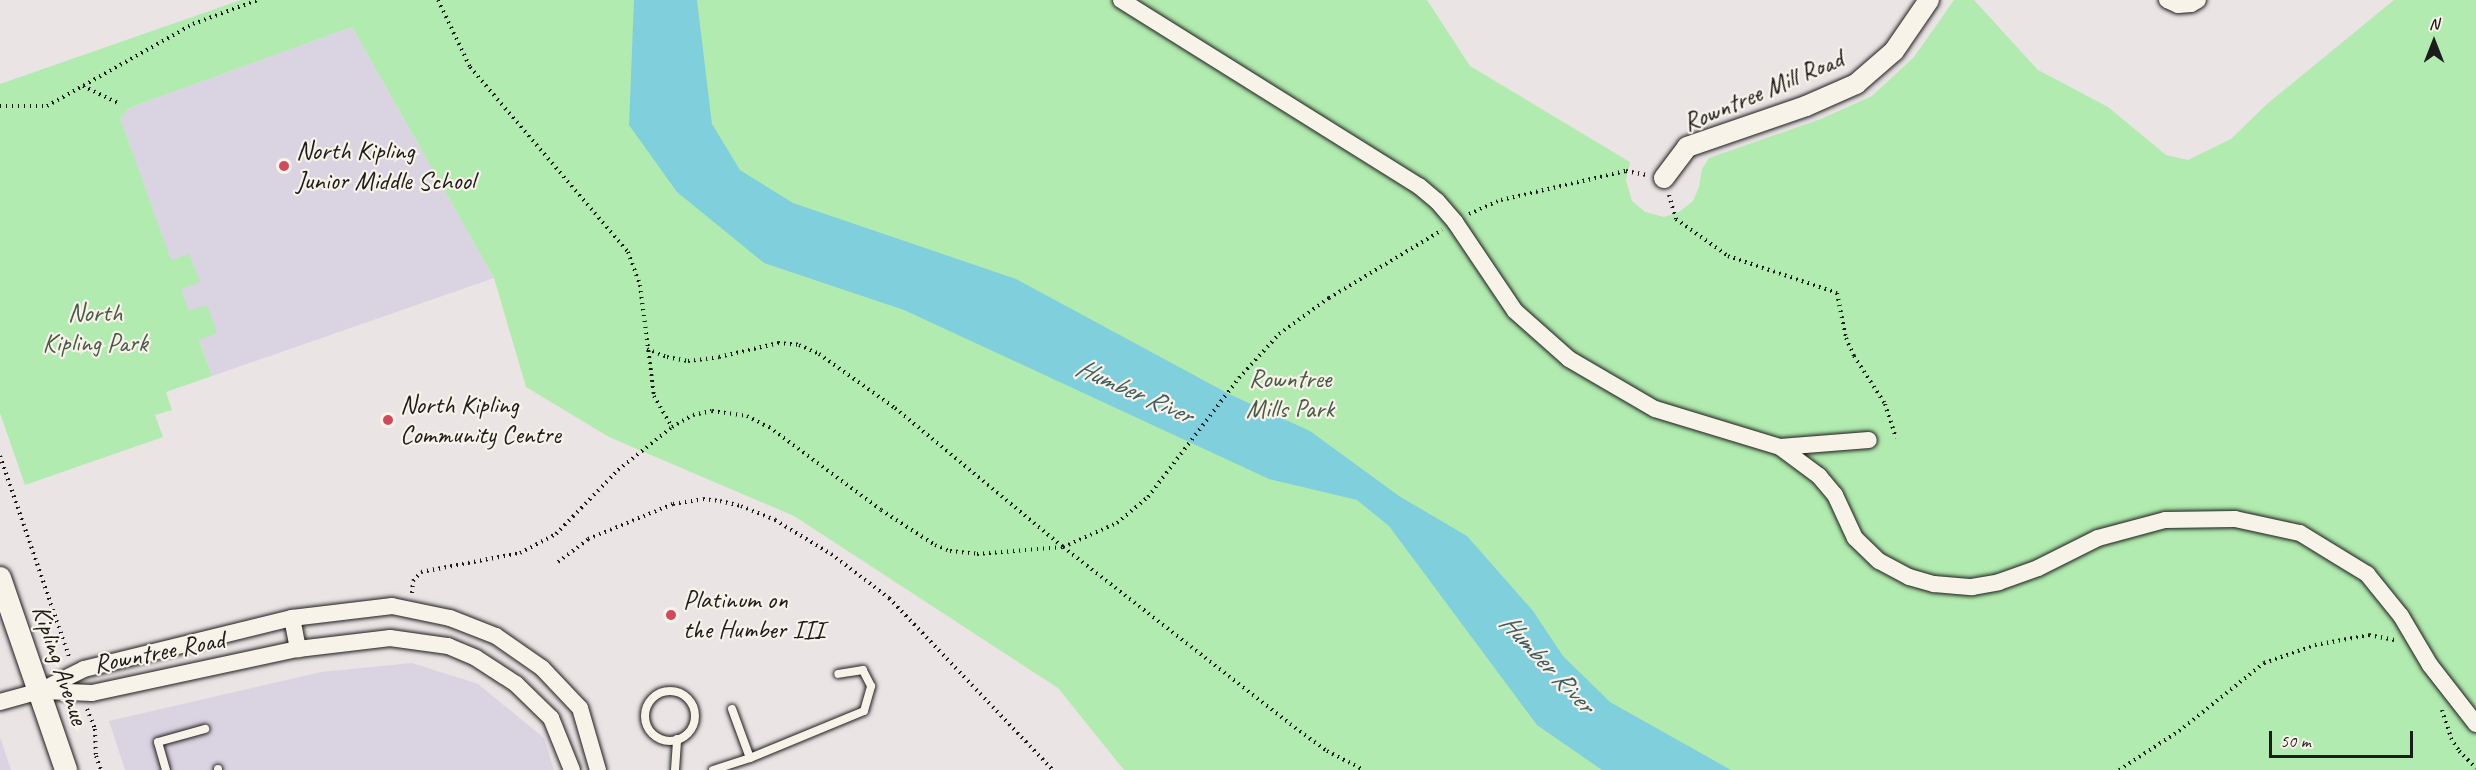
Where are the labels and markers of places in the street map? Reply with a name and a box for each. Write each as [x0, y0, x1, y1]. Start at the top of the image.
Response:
place label: North Kipling Junior Middle School [296, 135, 474, 196]
marker: North Kipling Junior Middle School [277, 159, 291, 173]
place label: North Kipling Community Centre [400, 389, 561, 450]
marker: North Kipling Community Centre [381, 413, 395, 427]
place label: Platinum on the Humber III [683, 584, 824, 646]
marker: Platinum on the Humber III [664, 608, 678, 622]

